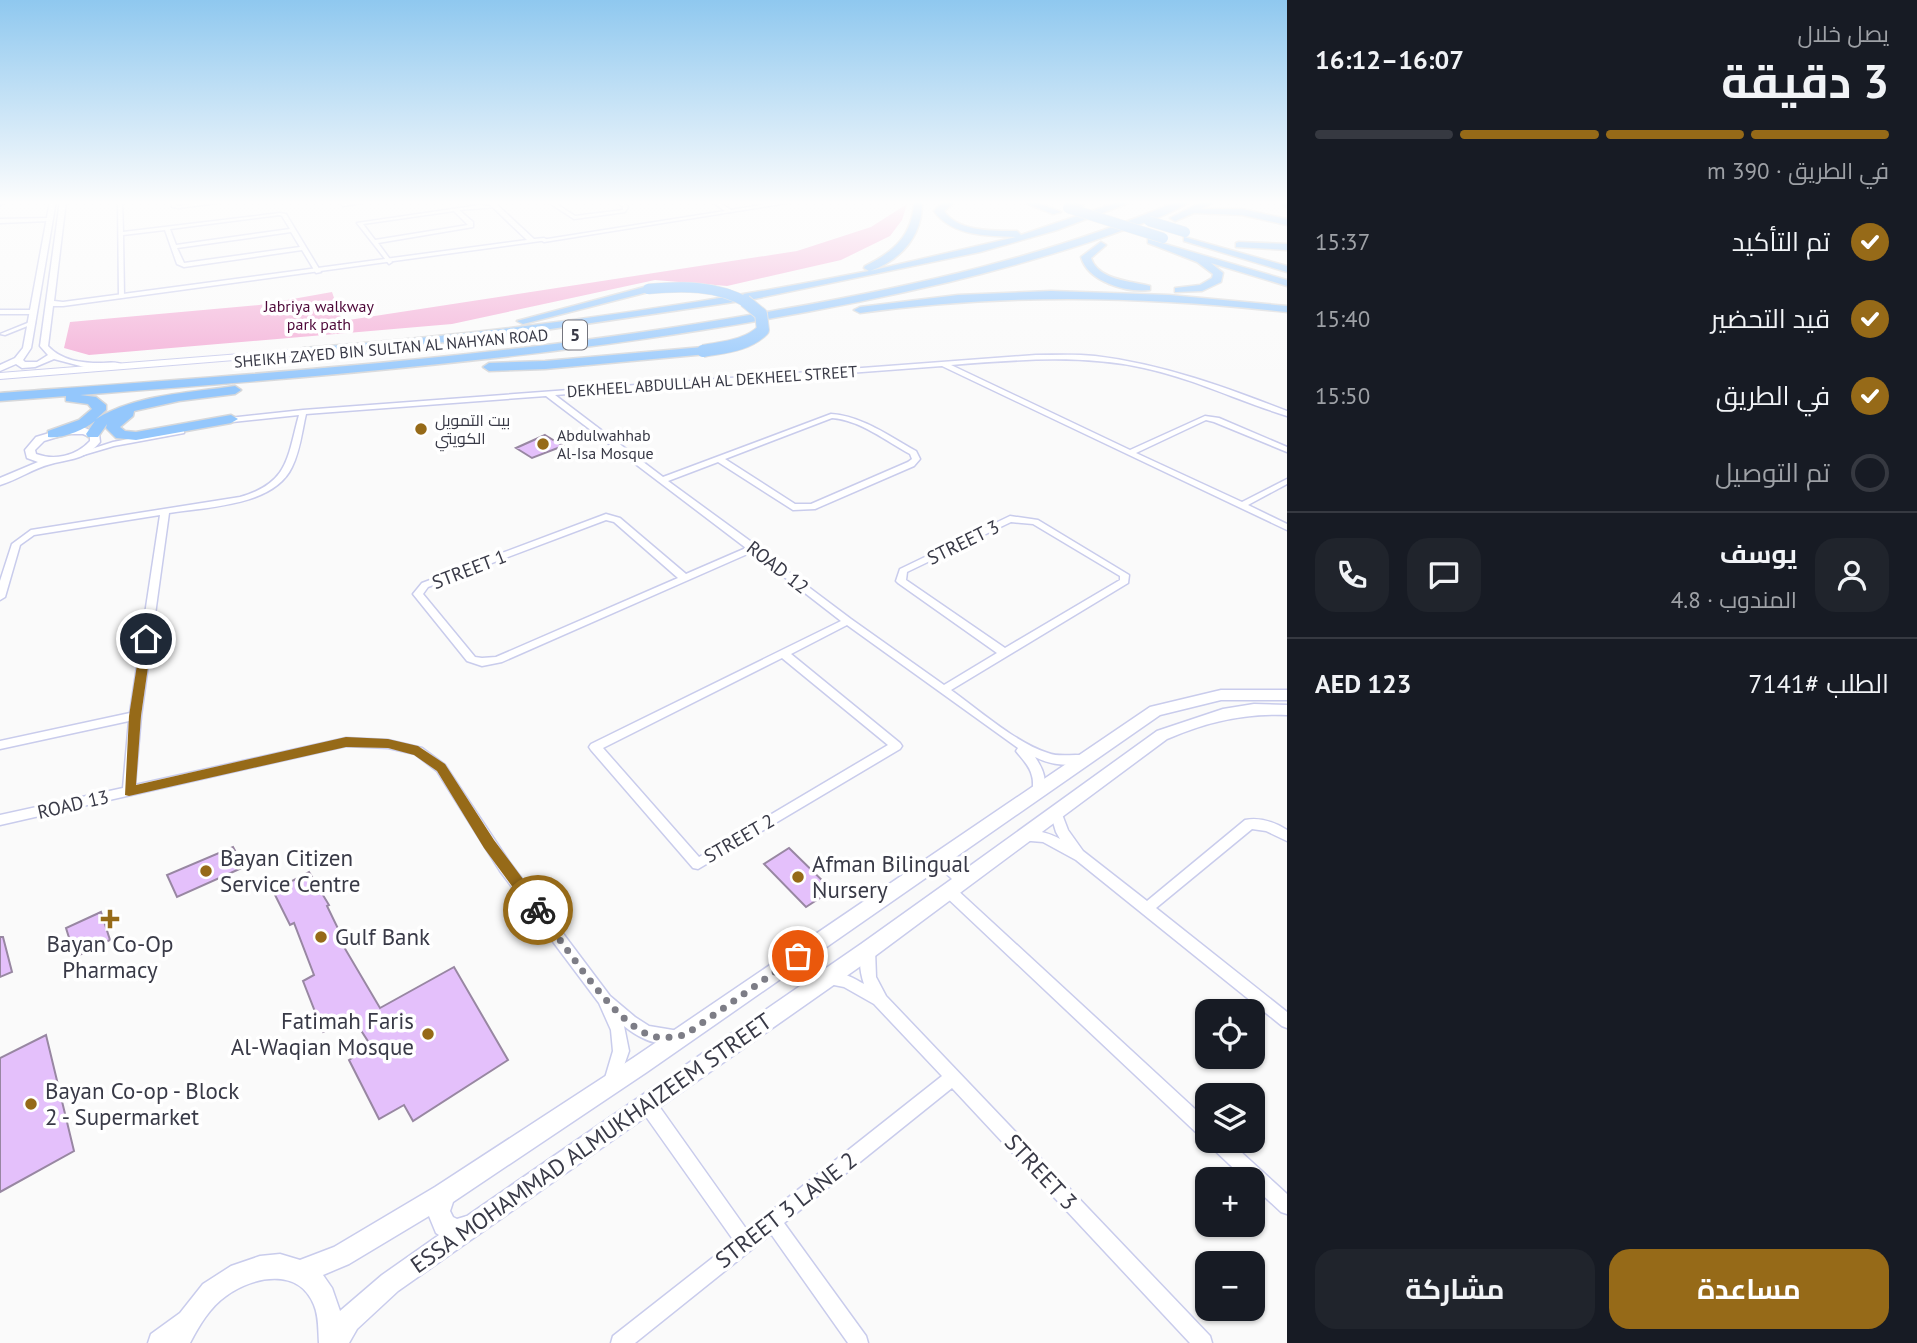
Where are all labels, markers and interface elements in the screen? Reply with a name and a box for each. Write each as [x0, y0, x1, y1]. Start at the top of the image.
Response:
text: يصل خلال [1798, 19, 1889, 48]
text: 16:07–16:12 [1315, 43, 1464, 76]
text: 3 دقيقة [1721, 51, 1889, 111]
text: في الطريق · 390 m [1707, 156, 1889, 185]
icon: check [1851, 223, 1889, 261]
text: تم التأكيد [1732, 225, 1830, 258]
text: 15:37 [1315, 227, 1370, 256]
park label: Jabriya walkway park path [263, 296, 374, 334]
icon: check [1851, 300, 1889, 338]
text: قيد التحضير [1711, 302, 1830, 335]
text: 15:40 [1315, 304, 1370, 333]
road number: 5 [563, 320, 587, 349]
street label: SHEIKH ZAYED BIN SULTAN AL NAHYAN ROAD [233, 324, 549, 372]
street label: DEKHEEL ABDULLAH AL DEKHEEL STREET [566, 361, 858, 401]
icon: check [1851, 377, 1889, 415]
text: في الطريق [1716, 379, 1830, 412]
text: 15:50 [1315, 381, 1370, 410]
place label: بيت التمويل الكويتي [435, 410, 510, 452]
marker: بيت التمويل الكويتي [413, 421, 429, 437]
place label: Abdulwahhab Al-Isa Mosque [557, 425, 654, 463]
marker: Abdulwahhab Al-Isa Mosque [535, 436, 551, 452]
text: تم التوصيل [1715, 456, 1830, 489]
street label: STREET 3 [923, 514, 1003, 570]
street label: ROAD 12 [742, 535, 814, 599]
text: يوسف [1720, 537, 1797, 570]
button: phone [1315, 538, 1389, 612]
button: chat [1407, 538, 1481, 612]
button: person [1815, 538, 1889, 612]
street label: STREET 1 [429, 544, 509, 594]
text: المندوب · 4.8 [1671, 585, 1797, 614]
pin [116, 609, 176, 669]
icon: home [127, 620, 165, 658]
text: AED 123 [1315, 667, 1412, 700]
text: الطلب #7141 [1748, 667, 1889, 700]
street label: ROAD 13 [35, 784, 111, 824]
street label: STREET 2 [699, 808, 779, 868]
place label: Bayan Citizen Service Centre [220, 843, 361, 898]
place label: Afman Bilingual Nursery [812, 849, 970, 904]
marker: Bayan Citizen Service Centre [198, 863, 214, 879]
marker: Afman Bilingual Nursery [790, 869, 806, 885]
courier [503, 875, 573, 945]
icon: bike [519, 891, 557, 929]
marker: Bayan Co-Op Pharmacy [102, 911, 118, 927]
place label: Gulf Bank [335, 922, 430, 951]
pin [768, 926, 828, 986]
place label: Bayan Co-Op Pharmacy [47, 929, 173, 984]
marker: Gulf Bank [313, 929, 329, 945]
icon: bag [779, 937, 817, 975]
map controls [1195, 999, 1265, 1321]
button: locate [1195, 999, 1265, 1069]
place label: Fatimah Faris Al-Waqian Mosque [231, 1006, 414, 1061]
street label: ESSA MOHAMMAD ALMUKHAIZEEM STREET [405, 1006, 777, 1279]
marker: Fatimah Faris Al-Waqian Mosque [420, 1026, 436, 1042]
place label: Bayan Co-op - Block 2 - Supermarket [45, 1076, 239, 1131]
button: layers [1195, 1083, 1265, 1153]
marker: Bayan Co-op - Block 2 - Supermarket [23, 1096, 39, 1112]
street label: STREET 3 [999, 1127, 1084, 1216]
street label: STREET 3 LANE 2 [709, 1145, 862, 1274]
button: + [1195, 1167, 1265, 1237]
button: مشاركة [1315, 1249, 1595, 1329]
button: مساعدة [1609, 1249, 1889, 1329]
button: − [1195, 1251, 1265, 1321]

